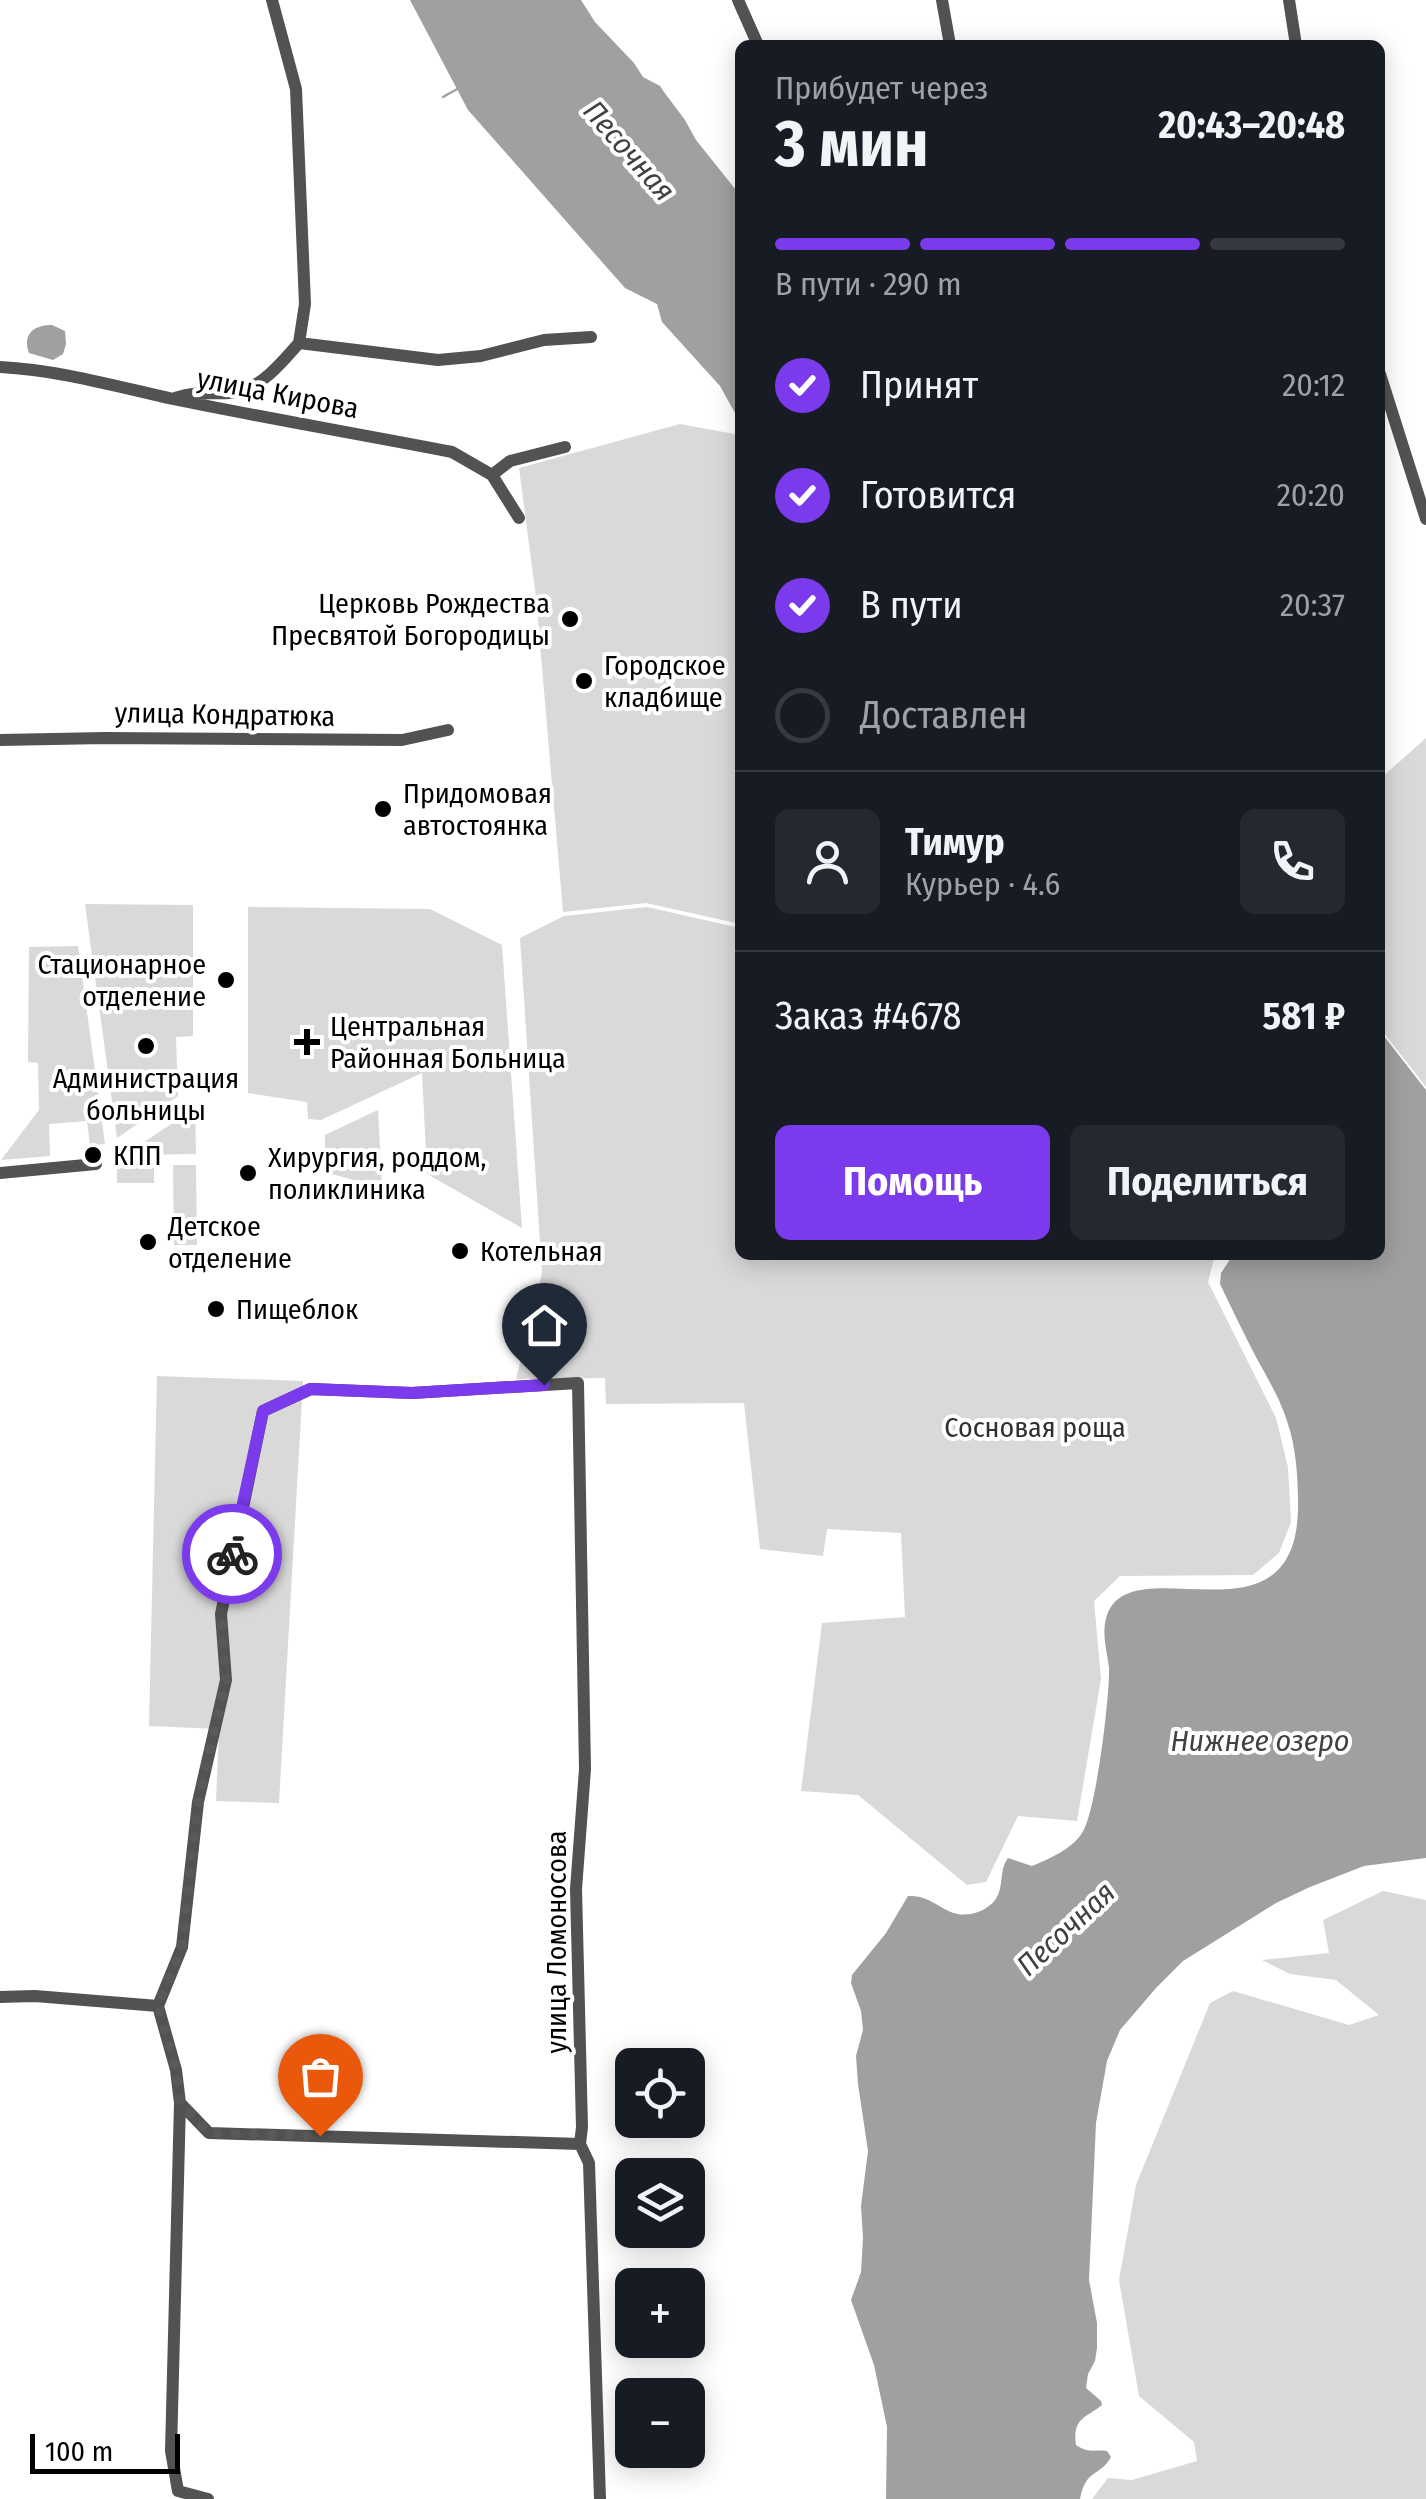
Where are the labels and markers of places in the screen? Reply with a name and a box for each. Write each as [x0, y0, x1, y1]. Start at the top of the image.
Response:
place label: Церковь Рождества Пресвятой Богородицы [271, 587, 550, 652]
marker: Церковь Рождества Пресвятой Богородицы [559, 608, 581, 630]
place label: Городское кладбище [604, 649, 726, 714]
marker: Городское кладбище [573, 670, 595, 692]
place label: Придомовая автостоянка [403, 777, 552, 842]
marker: Придомовая автостоянка [372, 798, 394, 820]
place label: Стационарное отделение [37, 948, 206, 1013]
marker: Стационарное отделение [215, 969, 237, 991]
place label: Центральная Районная Больница [330, 1010, 566, 1075]
marker: Центральная Районная Больница [294, 1029, 320, 1055]
marker: Администрация больницы [135, 1035, 157, 1057]
place label: Администрация больницы [53, 1062, 239, 1127]
place label: КПП [113, 1139, 162, 1172]
place label: Хирургия, роддом, поликлиника [268, 1141, 486, 1206]
marker: КПП [82, 1144, 104, 1166]
marker: Хирургия, роддом, поликлиника [237, 1162, 259, 1184]
place label: Детское отделение [167, 1210, 292, 1275]
marker: Детское отделение [137, 1231, 159, 1253]
place label: Котельная [480, 1235, 603, 1268]
marker: Котельная [449, 1240, 471, 1262]
pin [502, 1283, 587, 1386]
place label: Пищеблок [236, 1293, 358, 1326]
marker: Пищеблок [205, 1298, 227, 1320]
pin [278, 2034, 363, 2137]

